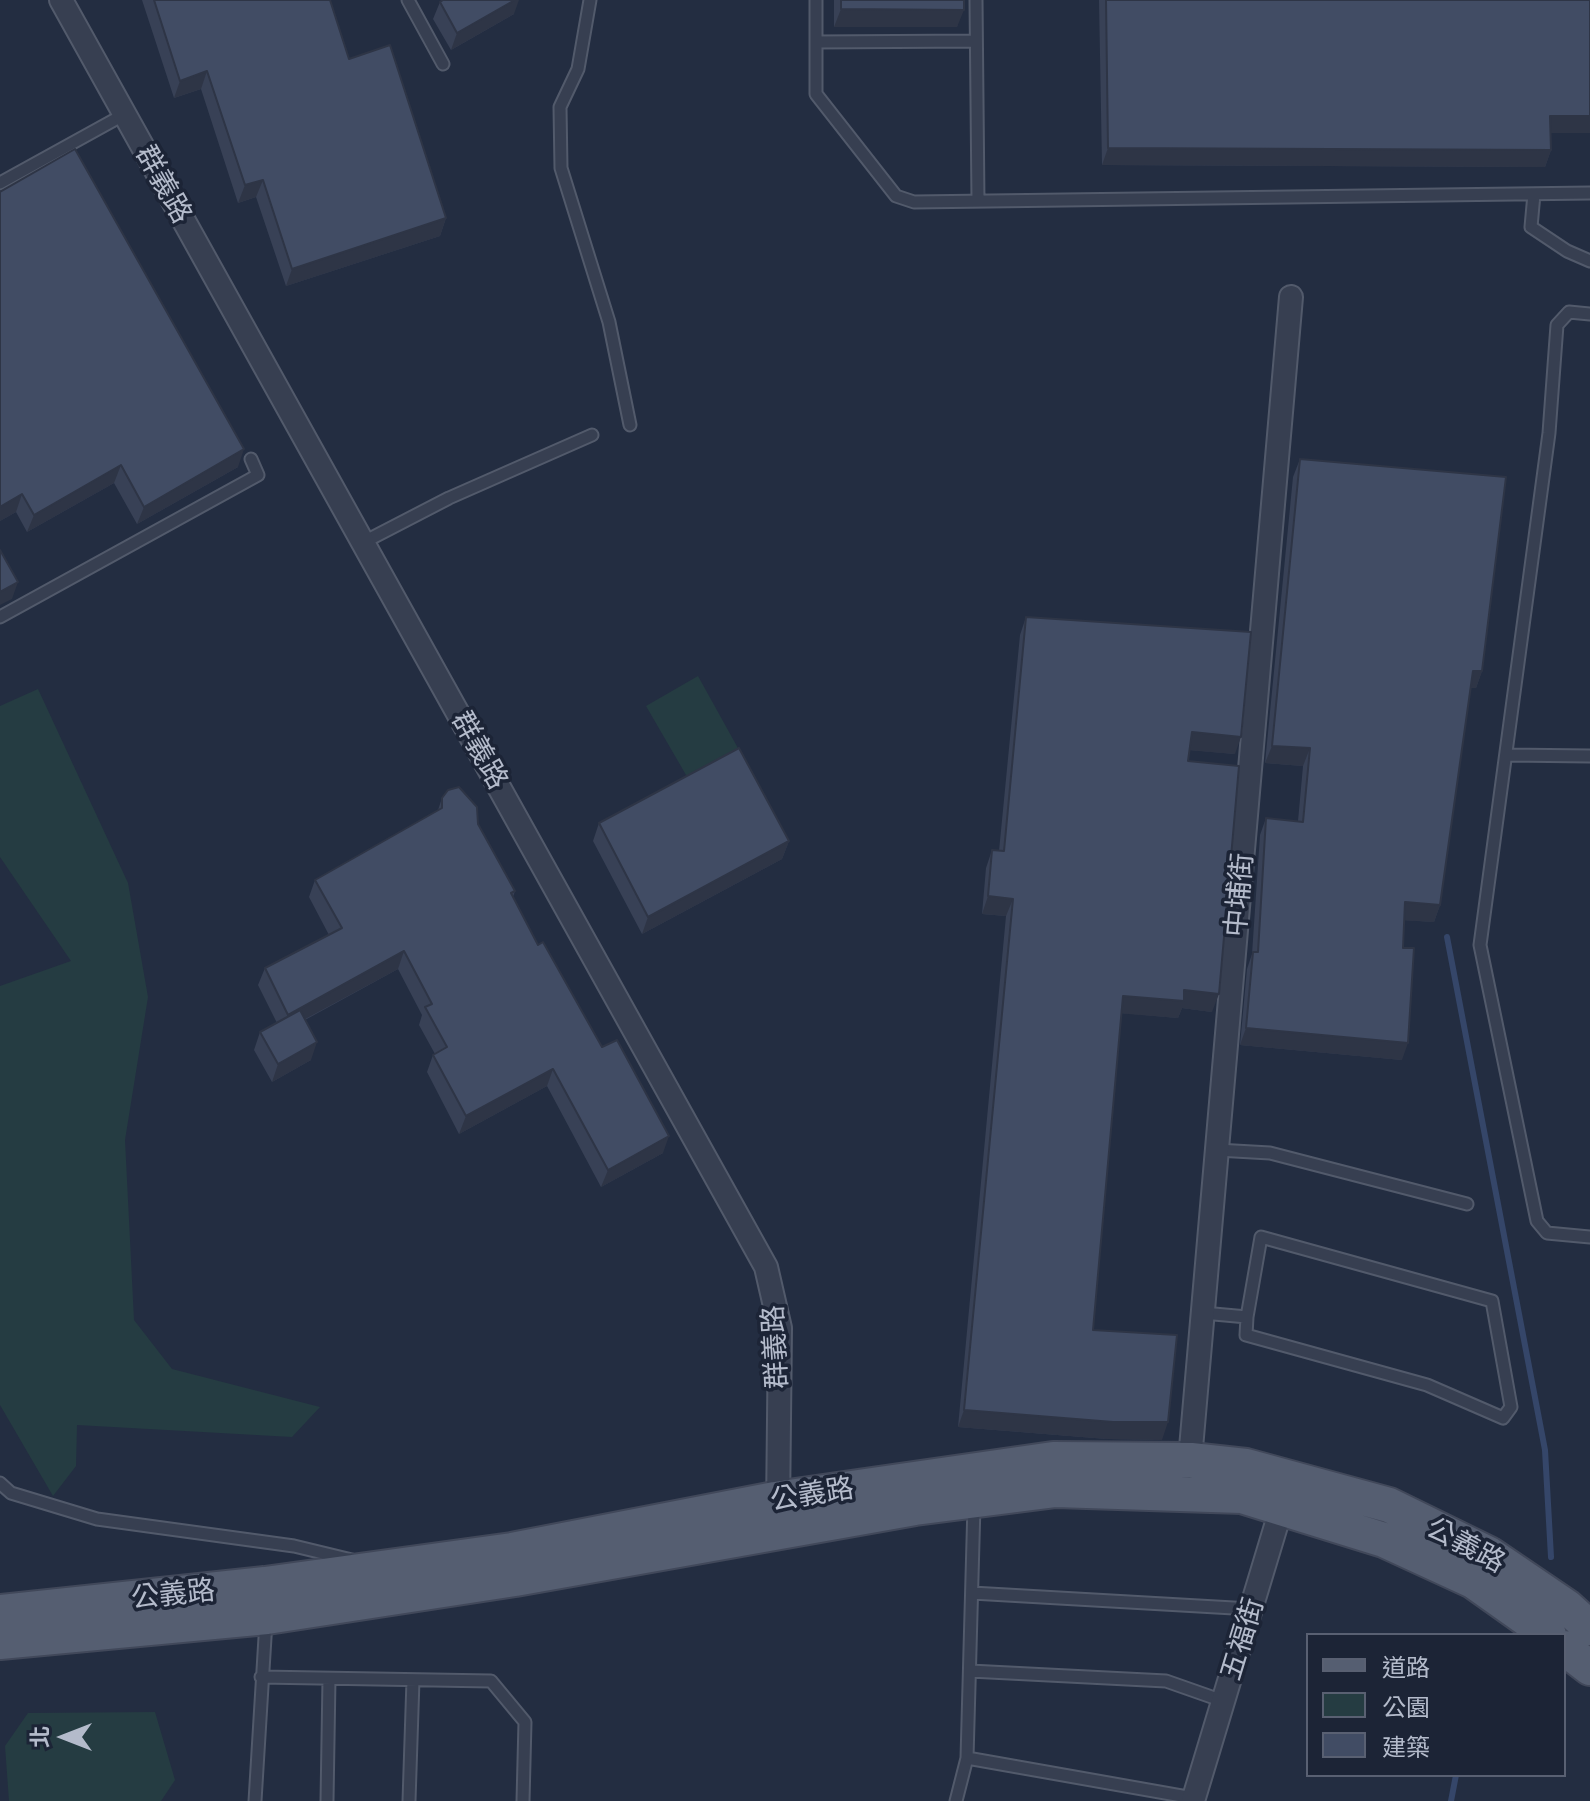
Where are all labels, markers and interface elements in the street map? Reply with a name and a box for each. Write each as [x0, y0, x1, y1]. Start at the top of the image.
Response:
street label: 群義路 [129, 139, 199, 229]
street label: 群義路 [445, 705, 515, 795]
street label: 中埔街 [1219, 852, 1259, 938]
street label: 群義路 [756, 1304, 794, 1390]
street label: 公義路 [768, 1471, 856, 1517]
street label: 公義路 [1421, 1510, 1511, 1580]
street label: 公義路 [129, 1573, 217, 1615]
street label: 五福街 [1214, 1594, 1270, 1684]
legend [1306, 1633, 1566, 1777]
text: 道路 [1382, 1652, 1430, 1681]
text: 公園 [1382, 1692, 1430, 1721]
north arrow [24, 1697, 104, 1777]
text: 北 [26, 1726, 53, 1748]
text: 建築 [1382, 1732, 1430, 1761]

